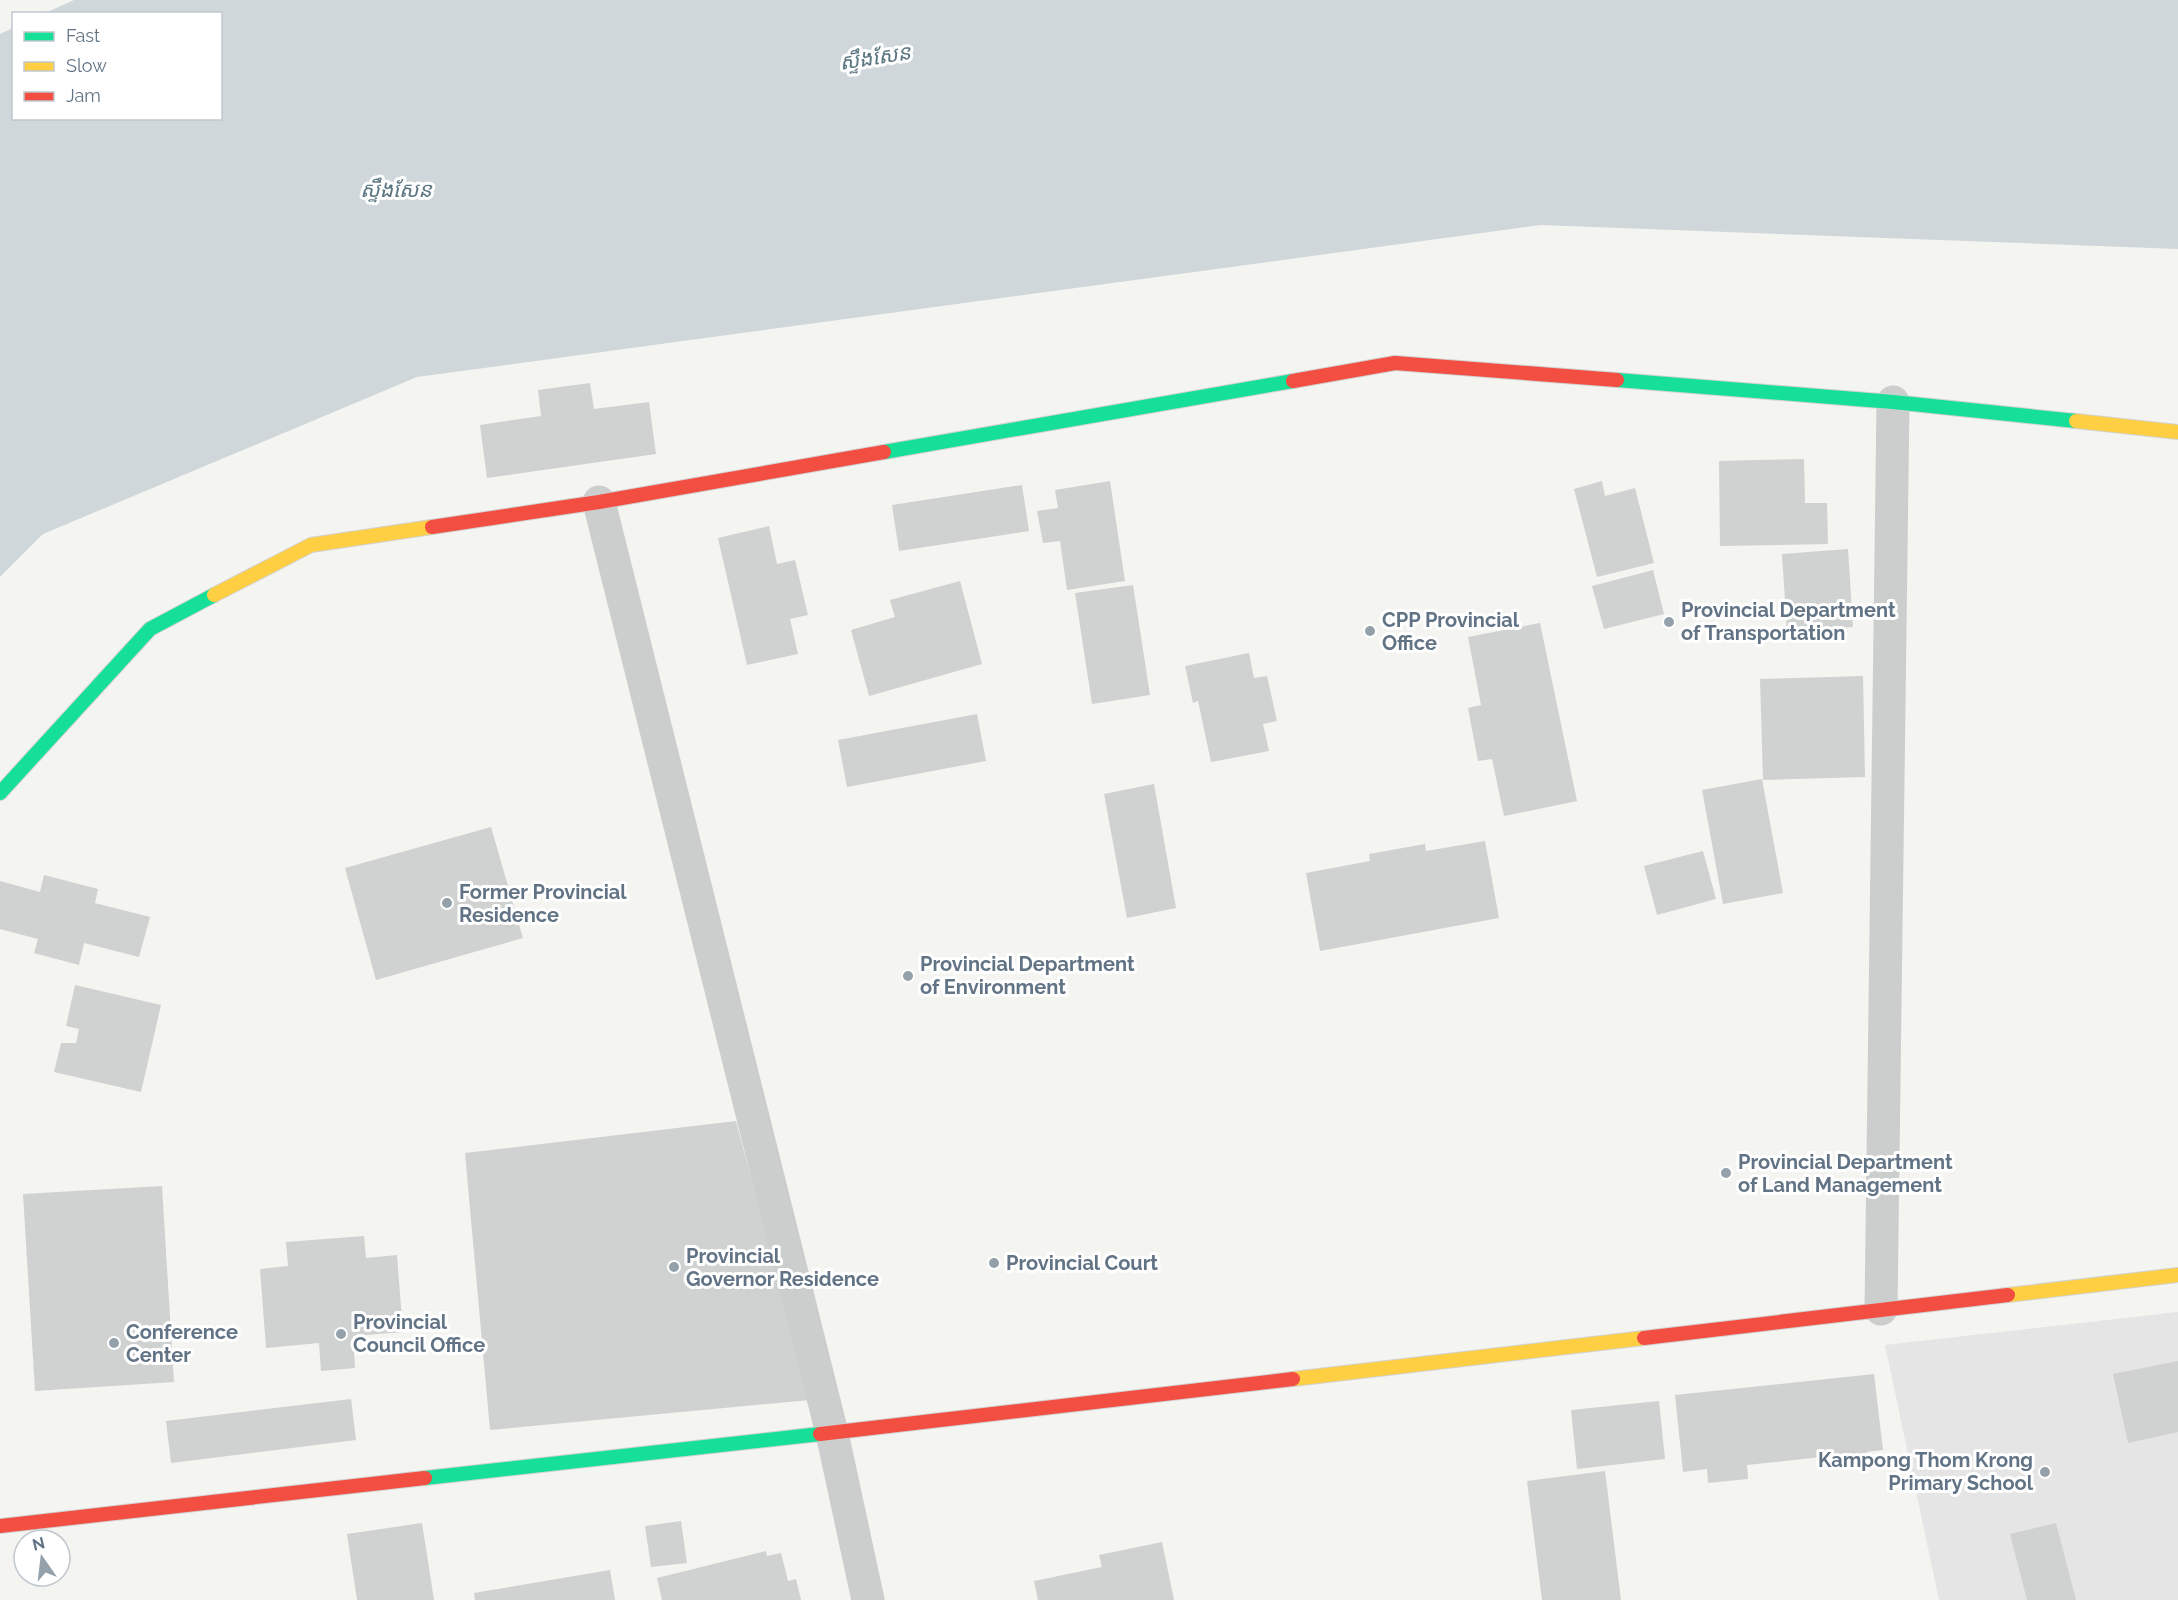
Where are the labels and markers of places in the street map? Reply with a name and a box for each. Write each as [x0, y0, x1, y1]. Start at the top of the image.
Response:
place label: Provincial Department of Transportation [1681, 598, 1896, 645]
place label: CPP Provincial Office [1382, 608, 1520, 655]
marker: Provincial Department of Transportation [1662, 615, 1676, 629]
marker: CPP Provincial Office [1363, 624, 1377, 638]
place label: Former Provincial Residence [459, 880, 627, 927]
marker: Former Provincial Residence [440, 896, 454, 910]
place label: Provincial Department of Environment [920, 952, 1135, 999]
marker: Provincial Department of Environment [901, 969, 915, 983]
place label: Provincial Department of Land Management [1738, 1150, 1953, 1197]
marker: Provincial Department of Land Management [1719, 1166, 1733, 1180]
place label: Provincial Governor Residence [686, 1244, 879, 1291]
place label: Provincial Court [1006, 1251, 1158, 1275]
marker: Provincial Court [987, 1256, 1001, 1270]
marker: Provincial Governor Residence [667, 1260, 681, 1274]
place label: Provincial Council Office [353, 1310, 485, 1357]
place label: Conference Center [126, 1320, 238, 1367]
marker: Provincial Council Office [334, 1327, 348, 1341]
marker: Conference Center [107, 1336, 121, 1350]
place label: Kampong Thom Krong Primary School [1818, 1448, 2034, 1495]
marker: Kampong Thom Krong Primary School [2038, 1465, 2052, 1479]

